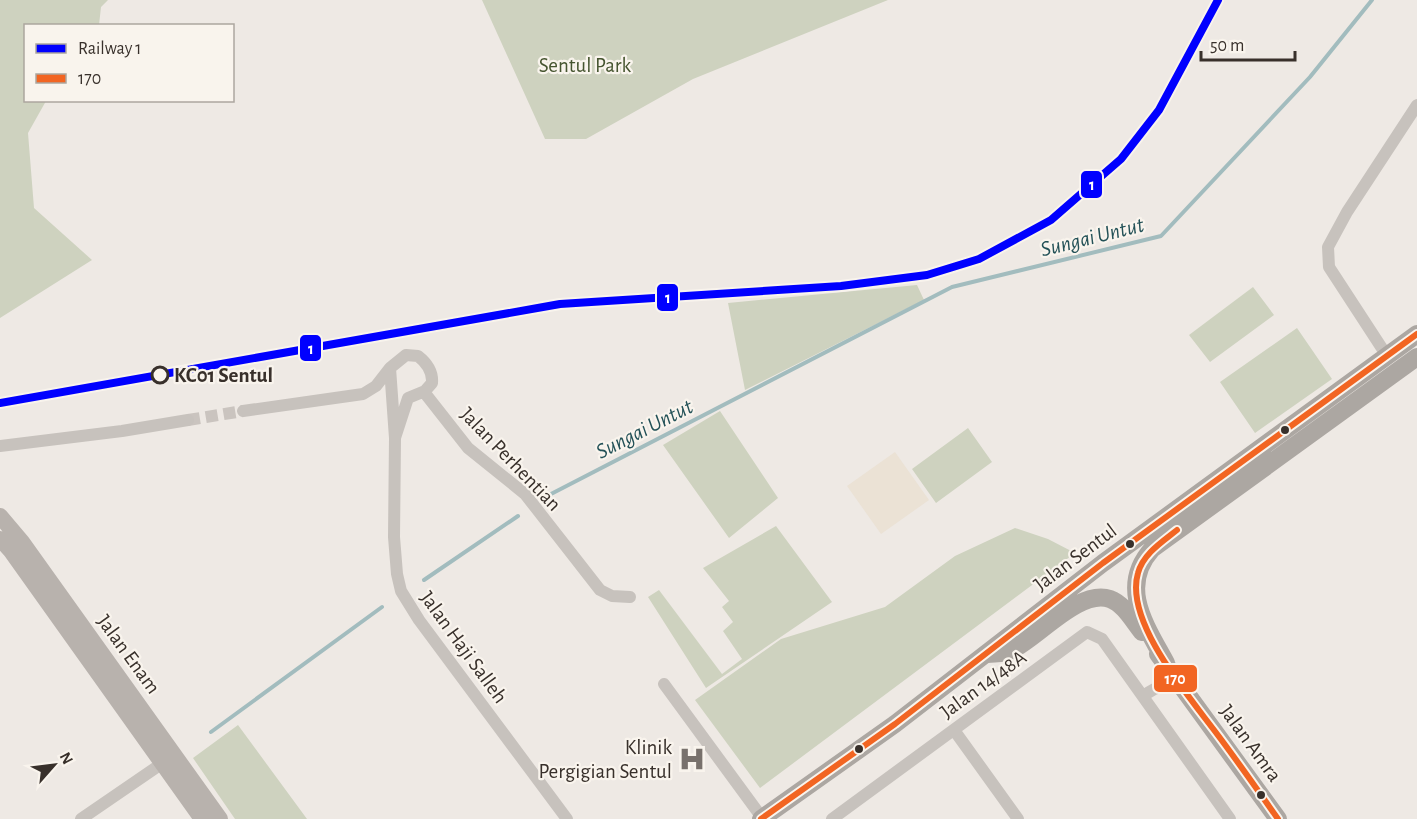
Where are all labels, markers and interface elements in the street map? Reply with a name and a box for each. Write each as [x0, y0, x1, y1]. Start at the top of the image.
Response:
legend [24, 24, 234, 102]
scale bar [1201, 24, 1296, 62]
text: 50 m [1210, 37, 1244, 55]
text: Railway 1 [78, 40, 142, 58]
park label: Sentul Park [539, 55, 632, 76]
text: 170 [78, 70, 101, 88]
line badge: 1 [1080, 170, 1103, 199]
text: 1 [1089, 177, 1095, 193]
water label: Sungai Untut [1038, 213, 1147, 260]
line badge: 1 [656, 283, 679, 312]
text: 1 [665, 290, 671, 306]
line badge: 1 [299, 334, 322, 362]
text: 1 [308, 341, 314, 357]
place label: KC01 Sentul [174, 365, 273, 386]
marker: KC01 Sentul [151, 366, 169, 384]
water label: Sungai Untut [592, 395, 697, 463]
street label: Jalan Perhentian [456, 404, 565, 515]
unlabelled marker [1279, 424, 1291, 436]
street label: Jalan Sentul [1030, 520, 1121, 595]
unlabelled marker [1124, 538, 1136, 550]
street label: Jalan Haji Salleh [416, 587, 511, 707]
street label: Jalan Enam [93, 611, 164, 698]
street label: Jalan 14/48A [937, 646, 1030, 722]
line badge: 170 [1153, 664, 1198, 693]
text: 170 [1164, 671, 1186, 687]
street label: Jalan Amra [1216, 701, 1286, 786]
north arrow [24, 735, 84, 795]
place label: Klinik Pergigian Sentul [538, 737, 672, 782]
unlabelled marker [853, 743, 865, 755]
hospital icon: Klinik Pergigian Sentul [677, 744, 707, 774]
text: N [57, 750, 76, 767]
unlabelled marker [1255, 789, 1267, 801]

